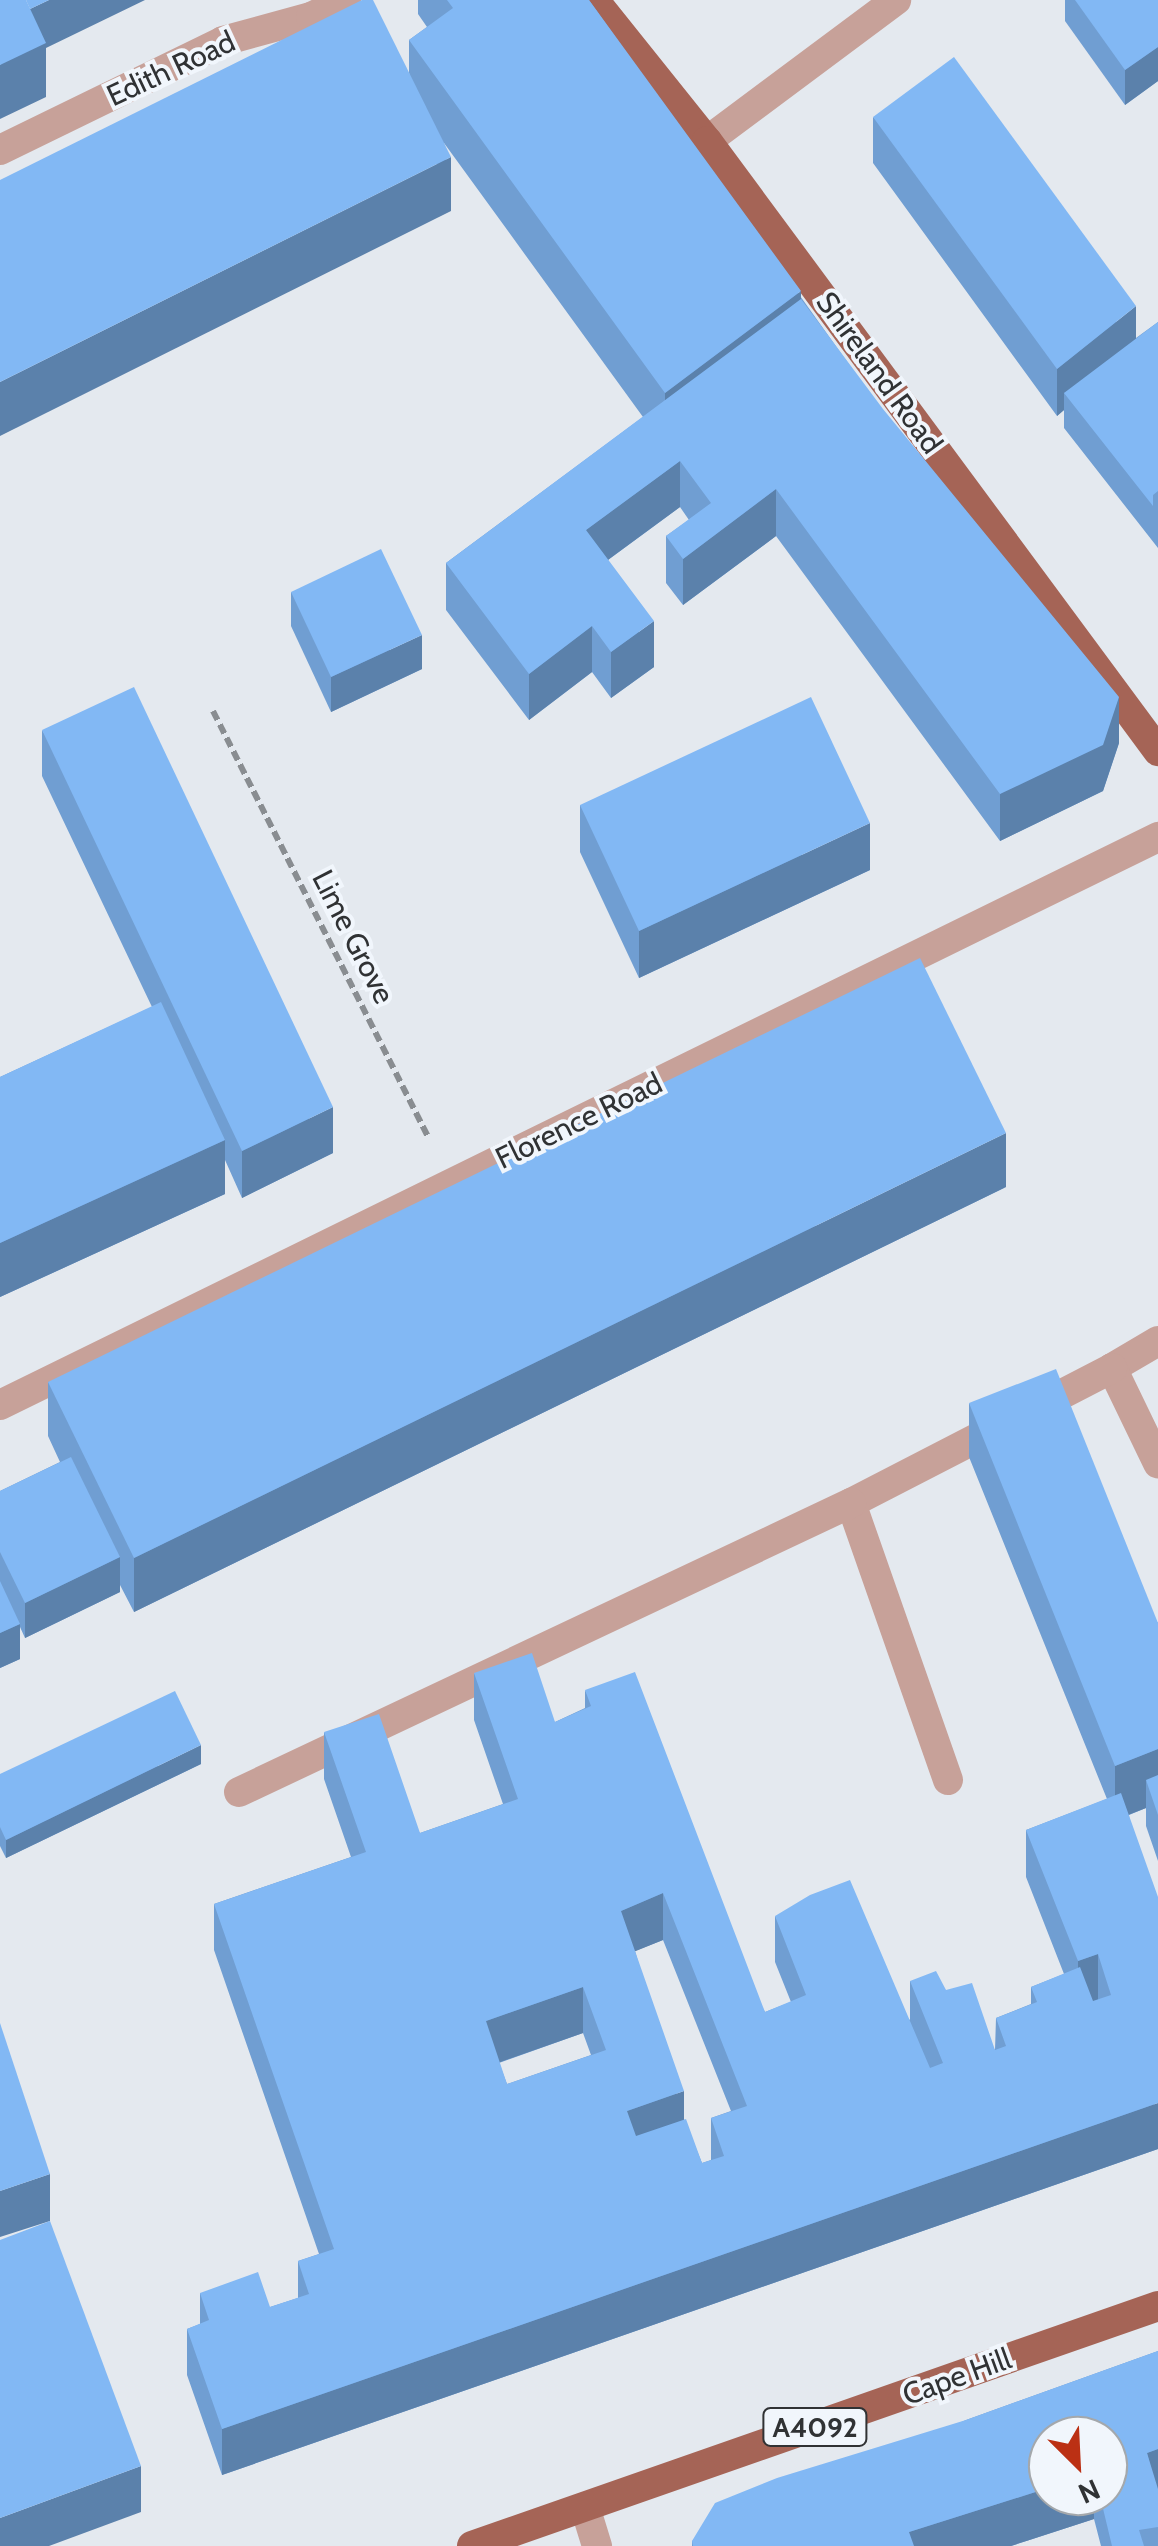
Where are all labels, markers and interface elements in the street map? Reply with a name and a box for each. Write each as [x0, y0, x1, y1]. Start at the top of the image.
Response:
street label: Edith Road [101, 24, 241, 114]
street label: Shireland Road [808, 285, 950, 461]
street label: Lime Grove [304, 864, 402, 1010]
street label: Florence Road [490, 1065, 668, 1177]
street label: Cape Hill [898, 2341, 1016, 2413]
road number: A4092 [760, 2404, 870, 2450]
north arrow [1028, 2416, 1128, 2516]
text: N [1073, 2472, 1105, 2511]

